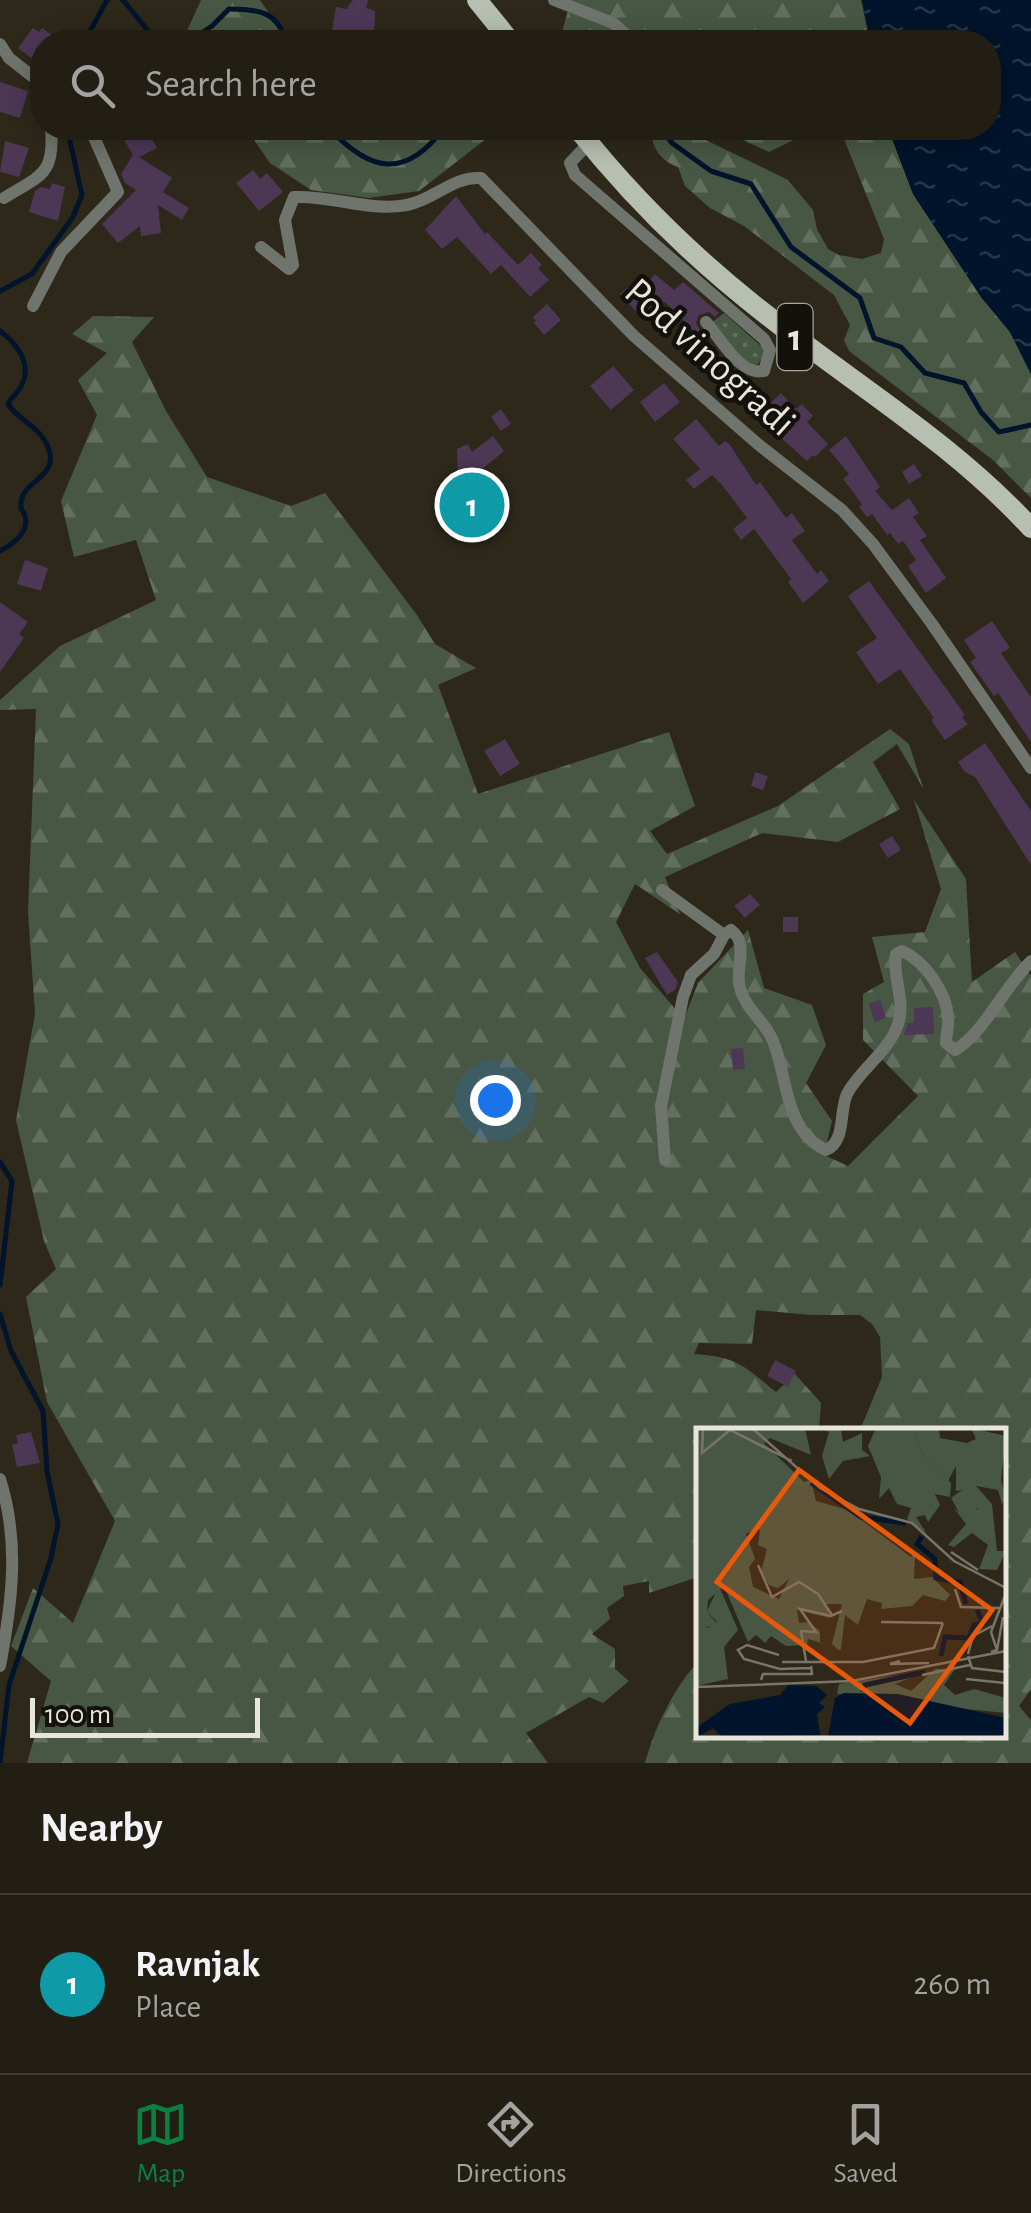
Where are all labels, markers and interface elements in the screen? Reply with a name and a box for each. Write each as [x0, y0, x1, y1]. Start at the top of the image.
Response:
search box [30, 30, 1001, 140]
icon: search [65, 58, 120, 113]
text: Search here [145, 66, 317, 104]
street label: Pod vinogradi [617, 271, 802, 444]
road number: 1 [778, 304, 812, 370]
pin: 1 [440, 468, 504, 542]
your location [470, 1075, 521, 1126]
inset map [696, 1428, 1006, 1738]
scale bar [30, 1693, 260, 1738]
text: 100 m [45, 1701, 111, 1729]
text: Nearby [40, 1807, 163, 1849]
text: Ravnjak [135, 1946, 260, 1984]
text: 1 [67, 1968, 78, 2000]
text: 260 m [914, 1968, 991, 2000]
text: Place [135, 1991, 201, 2023]
tab: Map [133, 2097, 188, 2191]
tab: Directions [455, 2097, 567, 2191]
tab: Saved [834, 2097, 898, 2191]

